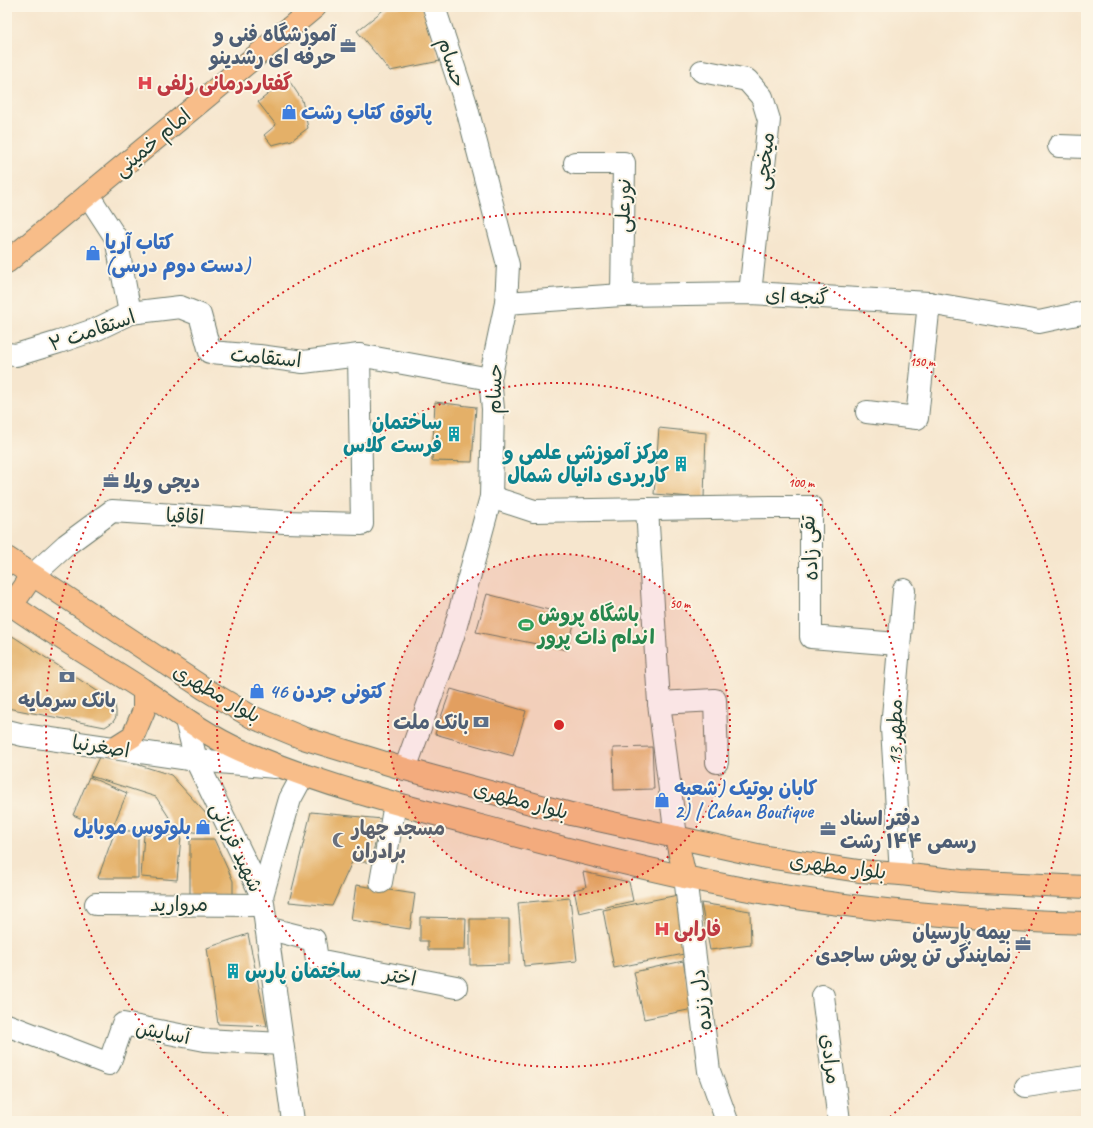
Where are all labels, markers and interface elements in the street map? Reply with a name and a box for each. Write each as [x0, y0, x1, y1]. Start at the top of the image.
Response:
place label: آموزشگاه فنی و حرفه ای رشدینو [208, 22, 338, 71]
street label: حسام [430, 35, 471, 90]
office icon: آموزشگاه فنی و حرفه ای رشدینو [339, 37, 357, 55]
place label: گفتاردرمانی زلفی [157, 71, 293, 96]
hospital icon: گفتاردرمانی زلفی [136, 74, 154, 92]
place label: پاتوق کتاب رشت [301, 100, 432, 125]
street label: امام خمینی [108, 103, 198, 184]
shop icon: پاتوق کتاب رشت [280, 103, 298, 121]
street label: میخچی [749, 131, 780, 191]
street label: نورعلی [611, 177, 636, 233]
place label: کتاب آریا (دست دوم درسی) [105, 230, 251, 280]
shop icon: کتاب آریا (دست دوم درسی) [84, 244, 102, 262]
street label: گنجه ای [765, 282, 829, 311]
street label: استقامت ۲ [46, 304, 139, 357]
street label: استقامت [229, 342, 303, 373]
text: 150 m [909, 354, 936, 370]
street label: حسام [481, 364, 510, 414]
place label: ساختمان فرست کلاس [343, 410, 442, 458]
building icon: ساختمان فرست کلاس [445, 425, 463, 443]
place label: مرکز آموزشی علمی و کاربردی دانیال شمال [502, 440, 669, 488]
building icon: مرکز آموزشی علمی و کاربردی دانیال شمال [672, 455, 690, 473]
place label: دیجی ویلا [123, 469, 200, 494]
office icon: دیجی ویلا [102, 472, 120, 490]
text: 100 m [788, 475, 815, 491]
street label: اقاقیا [165, 503, 205, 530]
street label: تقی زاده [795, 514, 824, 581]
text: 50 m [670, 596, 691, 612]
place label: باشگاه پروش اندام ذات پرور [536, 602, 655, 652]
sports icon: باشگاه پروش اندام ذات پرور [517, 616, 535, 634]
street label: بلوار مطهری [168, 658, 265, 729]
bank icon: بانک سرمایه [58, 668, 76, 686]
place label: کتونی جردن 46 [269, 679, 386, 704]
shop icon: کتونی جردن 46 [248, 682, 266, 700]
place label: بانک سرمایه [18, 688, 116, 713]
street label: مطهر 13 [883, 699, 908, 765]
place label: بانک ملت [393, 710, 469, 735]
bank icon: بانک ملت [472, 713, 490, 731]
centre of rings [552, 718, 566, 732]
street label: اصغرنیا [70, 730, 132, 763]
street label: بلوار مطهری [471, 776, 571, 825]
place label: کابان بوتیک (شعبه 2) | Caban Boutique [674, 776, 818, 824]
shop icon: کابان بوتیک (شعبه 2) | Caban Boutique [653, 791, 671, 809]
street label: شهید قربانی [205, 798, 268, 896]
place label: دفتر اسناد رسمی ۱۴۴ رشت [840, 806, 976, 854]
place label: بلوتوس موبایل [74, 815, 191, 841]
place label: مسجد چهار برادران [350, 816, 445, 864]
shop icon: بلوتوس موبایل [194, 818, 212, 836]
office icon: دفتر اسناد رسمی ۱۴۴ رشت [819, 820, 837, 838]
mosque icon: مسجد چهار برادران [331, 831, 349, 849]
street label: بلوار مطهری [788, 848, 888, 885]
street label: مروارید [150, 892, 208, 917]
place label: فارابی [674, 917, 721, 942]
hospital icon: فارابی [653, 920, 671, 938]
place label: بیمه پارسیان نمایندگی تن پوش ساجدی [815, 920, 1011, 968]
office icon: بیمه پارسیان نمایندگی تن پوش ساجدی [1014, 935, 1032, 953]
place label: ساختمان پارس [245, 959, 361, 984]
street label: اختر [379, 961, 418, 992]
building icon: ساختمان پارس [224, 962, 242, 980]
street label: دل زنده [685, 968, 718, 1032]
street label: آسایش [134, 1015, 193, 1050]
street label: مرادی [815, 1033, 846, 1086]

